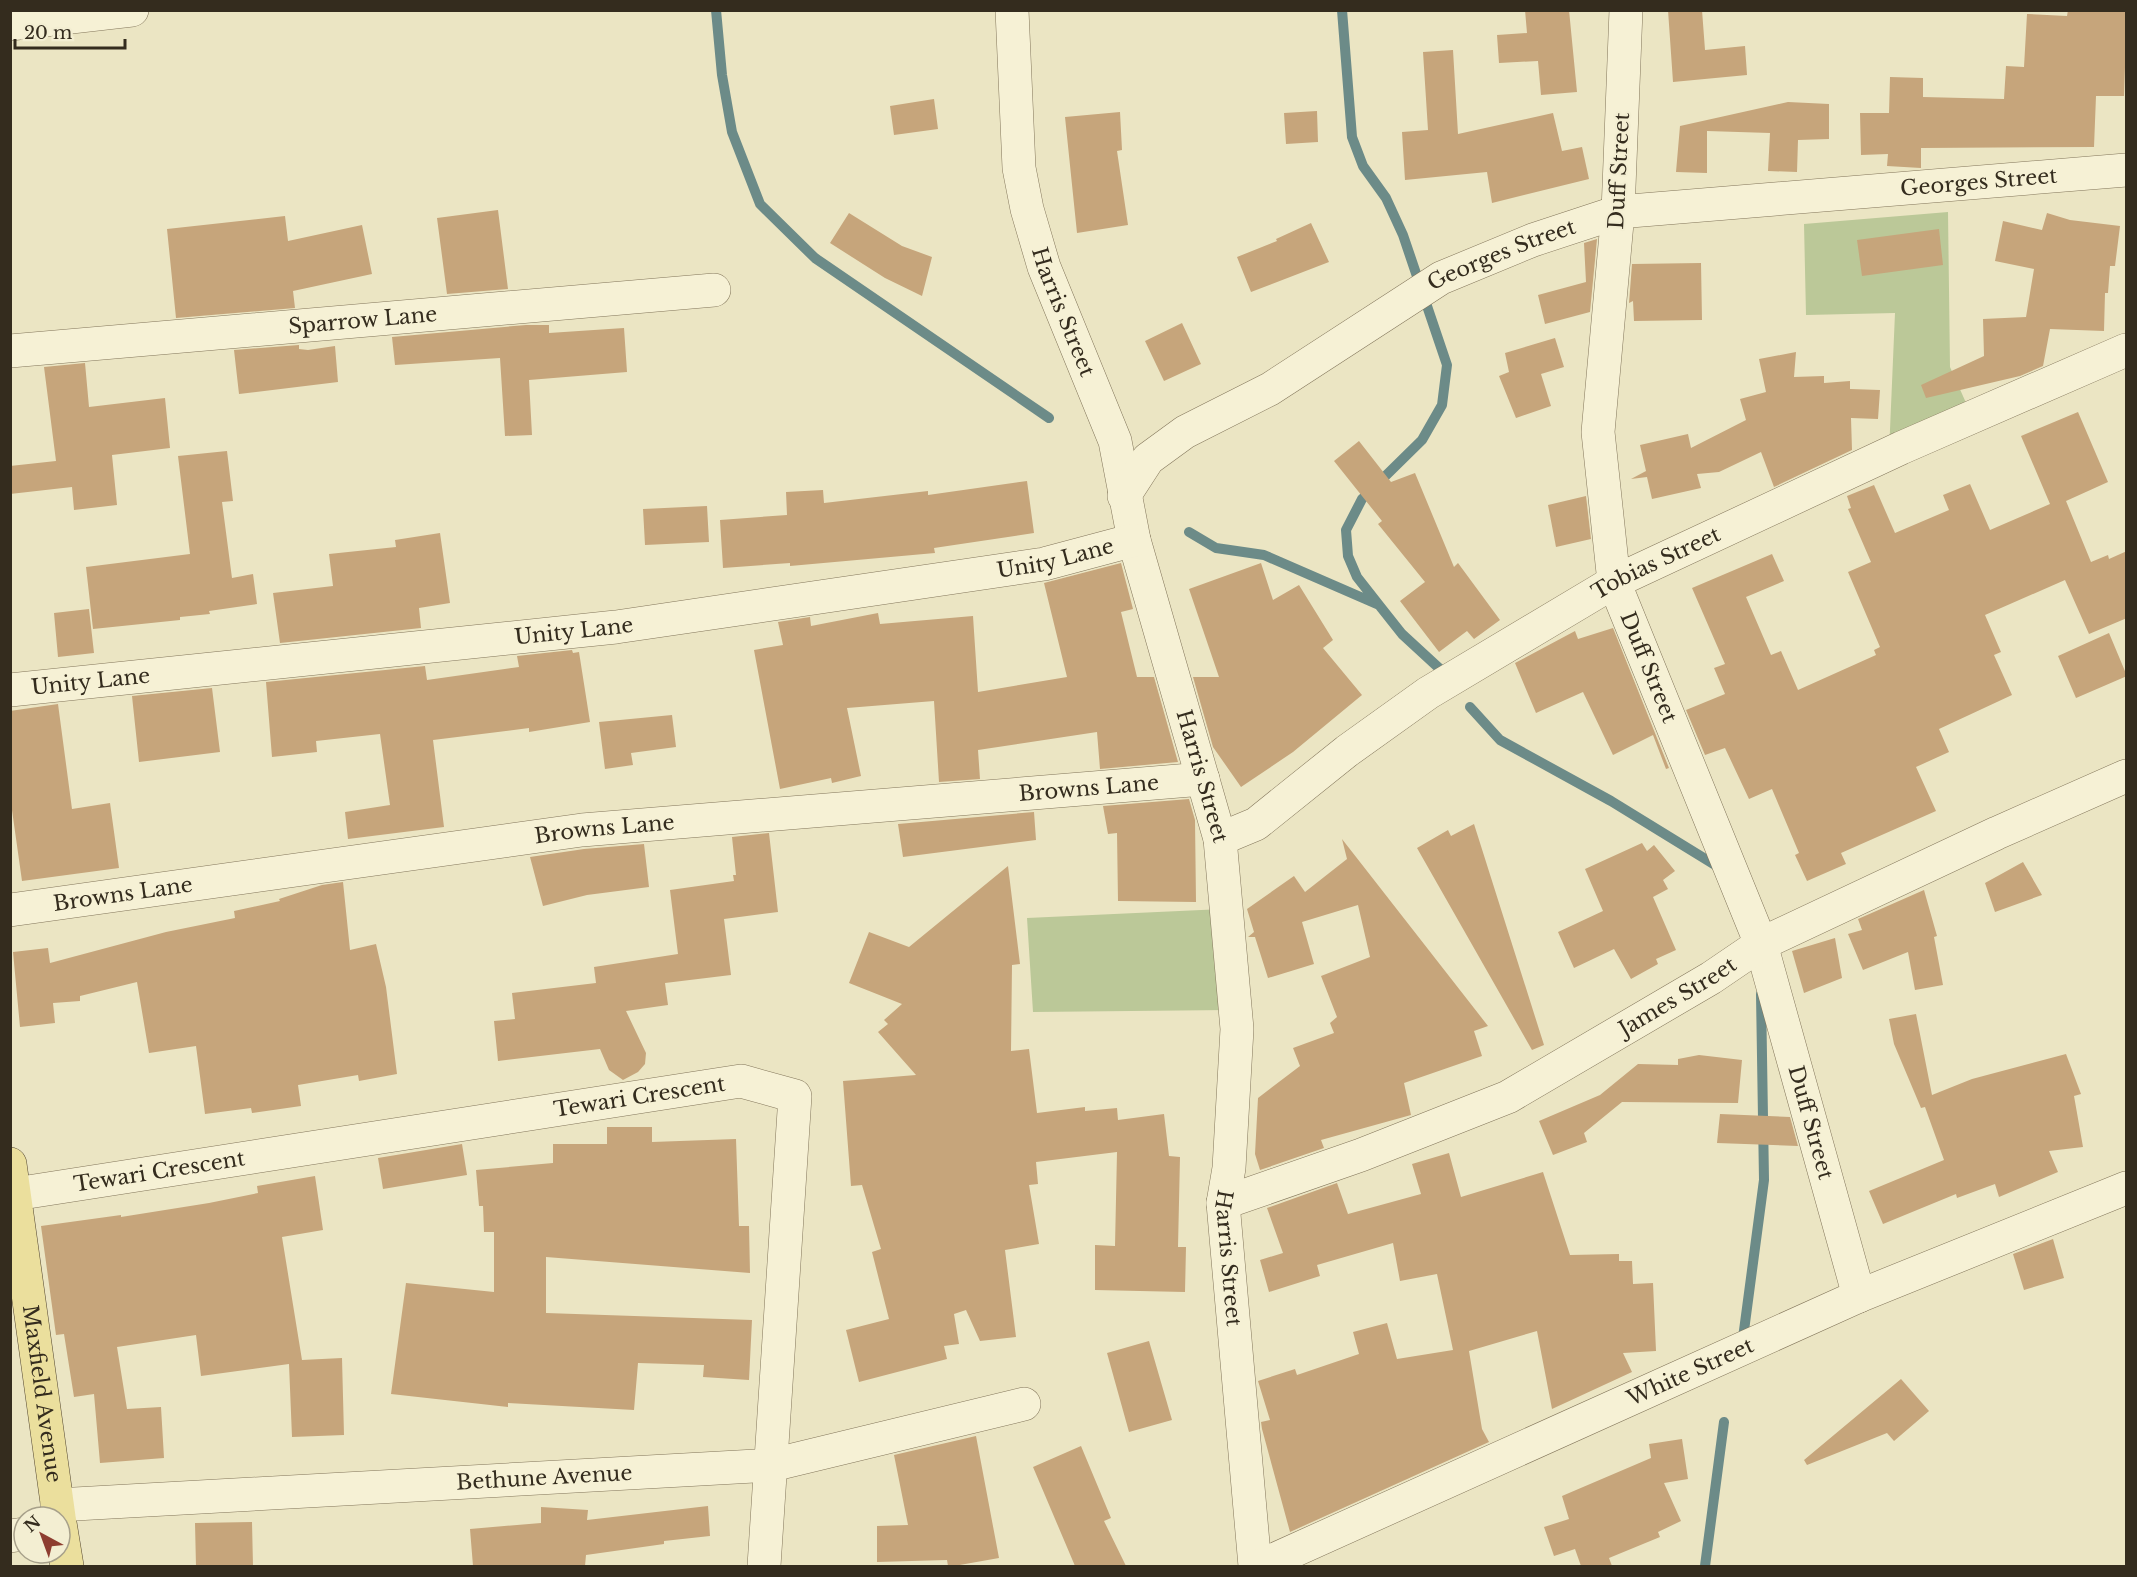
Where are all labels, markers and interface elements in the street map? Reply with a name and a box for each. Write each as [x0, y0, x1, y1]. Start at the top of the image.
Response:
scale bar [15, 12, 124, 50]
text: 20 m [24, 22, 72, 44]
street label: Duff Street [1603, 112, 1635, 230]
street label: Georges Street [1899, 163, 2058, 202]
street label: Georges Street [1422, 214, 1579, 296]
street label: Harris Street [1026, 244, 1100, 380]
street label: Sparrow Lane [287, 301, 438, 340]
street label: Tobias Street [1587, 521, 1725, 605]
street label: Unity Lane [995, 533, 1117, 584]
street label: Duff Street [1615, 608, 1683, 727]
street label: Unity Lane [513, 612, 635, 650]
street label: Unity Lane [30, 663, 151, 701]
street label: Harris Street [1171, 707, 1233, 846]
street label: Browns Lane [1018, 770, 1160, 807]
street label: Browns Lane [533, 809, 676, 850]
street label: Browns Lane [51, 872, 194, 917]
street label: James Street [1611, 952, 1741, 1044]
street label: Duff Street [1782, 1063, 1839, 1183]
street label: Tewari Crescent [552, 1071, 727, 1123]
street label: Tewari Crescent [72, 1145, 247, 1198]
street label: Harris Street [1209, 1188, 1247, 1328]
street label: Maxfield Avenue [17, 1303, 67, 1484]
street label: White Street [1622, 1332, 1758, 1412]
street label: Bethune Avenue [455, 1460, 633, 1496]
north arrow [12, 1505, 72, 1565]
text: N [20, 1511, 44, 1536]

